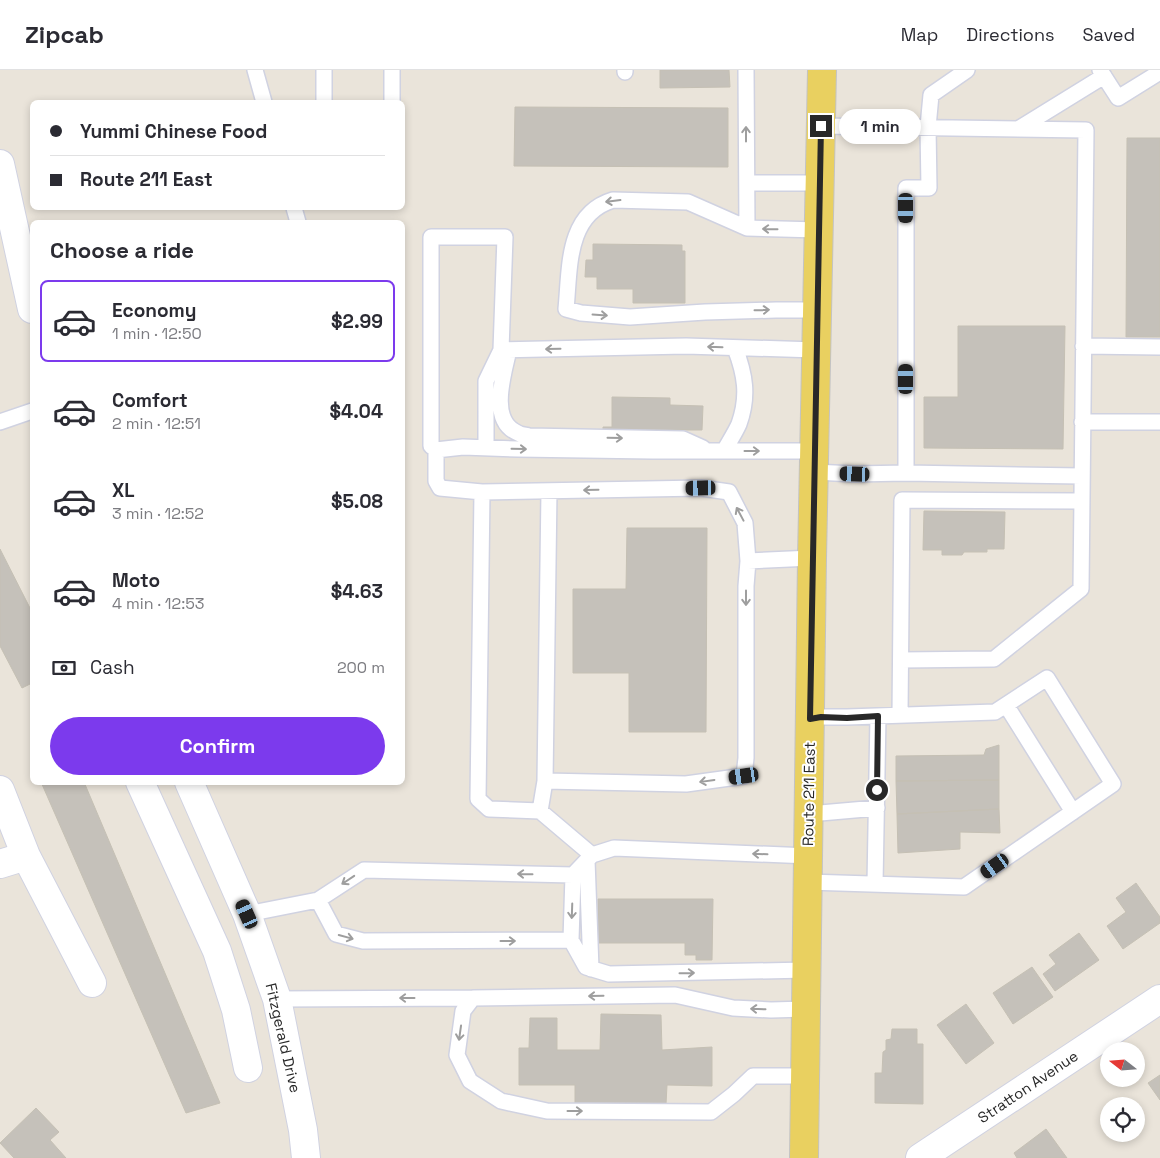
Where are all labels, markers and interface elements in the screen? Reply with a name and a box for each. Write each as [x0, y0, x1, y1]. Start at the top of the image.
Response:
text: Zipcab [25, 19, 104, 50]
text: Map [901, 23, 938, 46]
text: Directions [966, 23, 1055, 46]
text: Saved [1083, 23, 1135, 46]
callout: 1 min [838, 108, 921, 144]
route end [810, 115, 832, 137]
text: 1 min [860, 116, 900, 137]
text: Yummi Chinese Food [80, 119, 267, 144]
one-way arrow [741, 126, 751, 142]
text: Route 211 East [80, 167, 213, 192]
car [898, 193, 913, 223]
one-way arrow [606, 196, 622, 206]
one-way arrow [762, 224, 778, 234]
text: Choose a ride [50, 236, 194, 264]
text: Economy [112, 298, 196, 323]
icon: car [52, 299, 97, 344]
one-way arrow [754, 305, 770, 315]
text: $2.99 [331, 309, 383, 334]
one-way arrow [592, 310, 608, 319]
text: 1 min · 12:50 [112, 323, 202, 344]
one-way arrow [707, 342, 724, 352]
one-way arrow [545, 344, 561, 354]
car [898, 364, 913, 394]
text: Comfort [112, 388, 188, 413]
icon: car [52, 389, 97, 434]
text: $4.04 [330, 399, 383, 424]
text: 2 min · 12:51 [112, 413, 201, 434]
one-way arrow [607, 433, 623, 443]
one-way arrow [511, 444, 527, 454]
one-way arrow [743, 446, 759, 456]
car [839, 466, 870, 482]
text: XL [112, 478, 135, 503]
icon: car [52, 479, 97, 524]
car [685, 480, 716, 496]
one-way arrow [583, 485, 600, 495]
text: $5.08 [331, 489, 383, 514]
text: 3 min · 12:52 [112, 503, 204, 524]
one-way arrow [735, 506, 745, 521]
text: Moto [112, 568, 160, 593]
icon: car [52, 569, 97, 614]
text: $4.63 [331, 579, 383, 604]
one-way arrow [741, 590, 751, 606]
text: 4 min · 12:53 [112, 593, 204, 614]
icon: cash [50, 654, 78, 682]
text: Cash [90, 655, 135, 680]
text: 200 m [337, 657, 385, 678]
button: Confirm [50, 717, 385, 775]
street label: Route 211 East [798, 742, 819, 846]
car [728, 766, 759, 786]
one-way arrow [700, 776, 716, 786]
route start [866, 779, 888, 801]
one-way arrow [752, 849, 768, 859]
car [978, 851, 1011, 881]
one-way arrow [517, 869, 533, 879]
one-way arrow [341, 875, 355, 886]
car [234, 897, 259, 931]
one-way arrow [567, 903, 576, 919]
one-way arrow [338, 933, 354, 942]
one-way arrow [500, 936, 516, 946]
one-way arrow [678, 968, 695, 978]
street label: Fitzgerald Drive [262, 981, 305, 1095]
one-way arrow [589, 991, 605, 1001]
one-way arrow [399, 993, 416, 1003]
one-way arrow [750, 1004, 766, 1014]
one-way arrow [455, 1025, 465, 1041]
north arrow [1100, 1042, 1145, 1088]
map controls [1100, 1042, 1145, 1142]
street label: Stratton Avenue [974, 1046, 1082, 1127]
button: locate [1100, 1097, 1145, 1142]
one-way arrow [566, 1106, 582, 1116]

